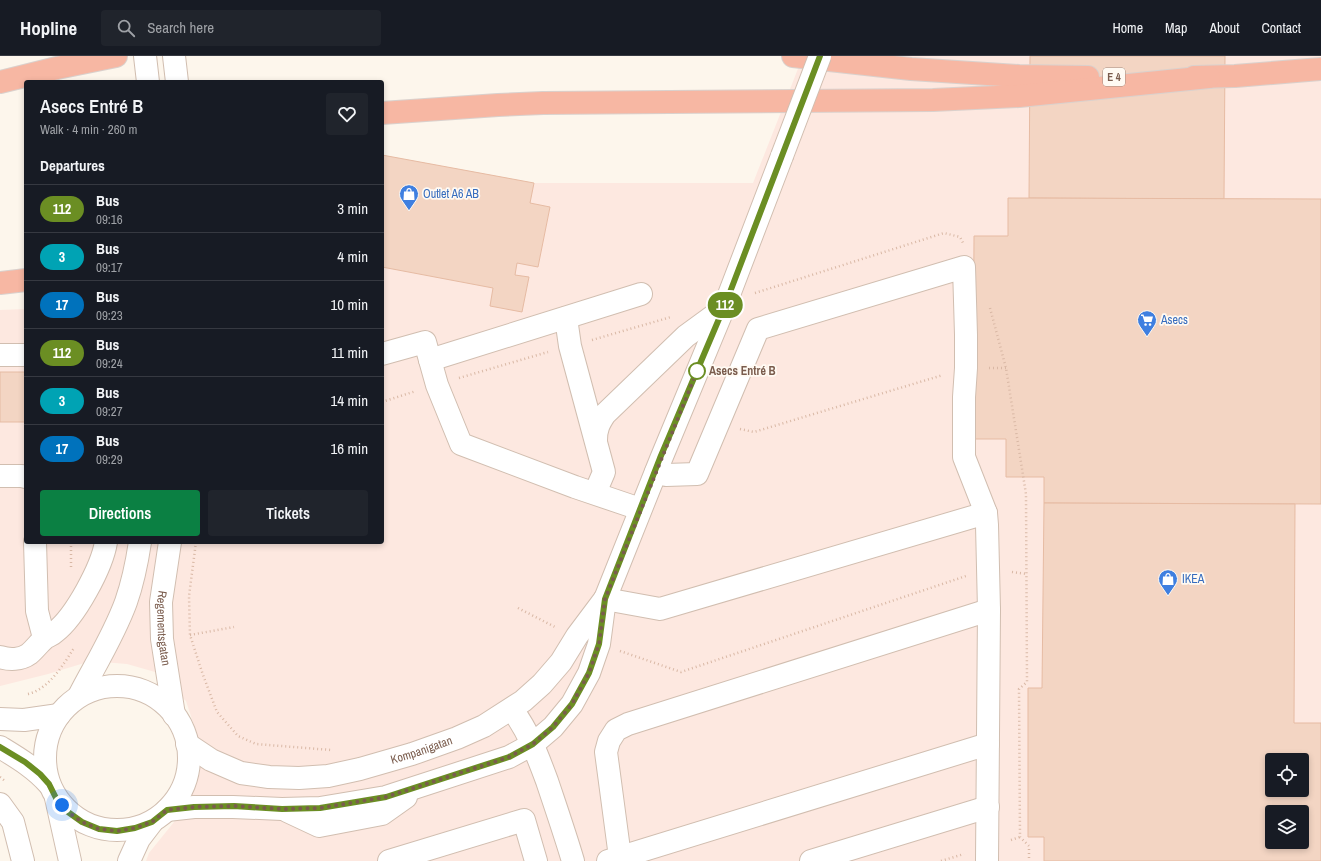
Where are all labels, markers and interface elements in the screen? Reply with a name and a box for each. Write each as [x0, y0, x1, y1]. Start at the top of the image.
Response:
search box [101, 10, 381, 46]
text: Hopline [20, 15, 77, 41]
icon: search [115, 17, 137, 39]
text: Search here [147, 17, 214, 38]
text: Home [1112, 19, 1143, 37]
text: Map [1165, 19, 1187, 37]
text: About [1209, 19, 1239, 37]
text: Contact [1261, 19, 1301, 37]
road number: E 4 [1103, 68, 1125, 86]
text: Asecs Entré B [40, 93, 143, 119]
button: heart [326, 93, 368, 135]
text: Walk · 4 min · 260 m [40, 121, 137, 138]
text: Departures [40, 155, 105, 176]
shop icon: Outlet A6 AB [398, 183, 420, 211]
place label: Outlet A6 AB [423, 186, 479, 202]
text: Bus [96, 190, 119, 211]
text: 3 min [337, 198, 368, 219]
text: 112 [53, 200, 71, 218]
text: 09:16 [96, 211, 123, 228]
text: Bus [96, 238, 119, 259]
text: 4 min [337, 246, 368, 267]
text: 3 [59, 248, 65, 266]
text: 09:17 [96, 259, 123, 276]
text: Bus [96, 286, 119, 307]
line badge: 112 [702, 292, 748, 318]
text: 10 min [330, 294, 368, 315]
text: 17 [56, 296, 68, 314]
text: 112 [716, 296, 734, 314]
text: 09:23 [96, 307, 123, 324]
supermarket icon: Asecs [1136, 309, 1158, 337]
place label: Asecs [1160, 312, 1188, 328]
text: Bus [96, 334, 119, 355]
text: 11 min [331, 342, 368, 363]
text: 112 [53, 344, 71, 362]
text: 09:24 [96, 355, 123, 372]
marker: Asecs Entré B [688, 362, 706, 380]
place label: Asecs Entré B [709, 363, 776, 379]
text: Bus [96, 382, 119, 403]
text: 14 min [330, 390, 368, 411]
text: 3 [59, 392, 65, 410]
text: 09:27 [96, 403, 123, 420]
text: Bus [96, 430, 119, 451]
text: 16 min [330, 438, 368, 459]
text: 17 [56, 440, 68, 458]
text: 09:29 [96, 451, 123, 468]
button: Directions [40, 490, 200, 536]
button: Tickets [208, 490, 368, 536]
shop icon: IKEA [1157, 568, 1179, 596]
place label: IKEA [1182, 571, 1205, 587]
street label: Regementsgatan [153, 590, 174, 667]
street label: Kompanigatan [389, 732, 455, 768]
map controls [1265, 753, 1309, 849]
button: locate [1265, 753, 1309, 797]
your location [52, 795, 72, 815]
button: layers [1265, 805, 1309, 849]

